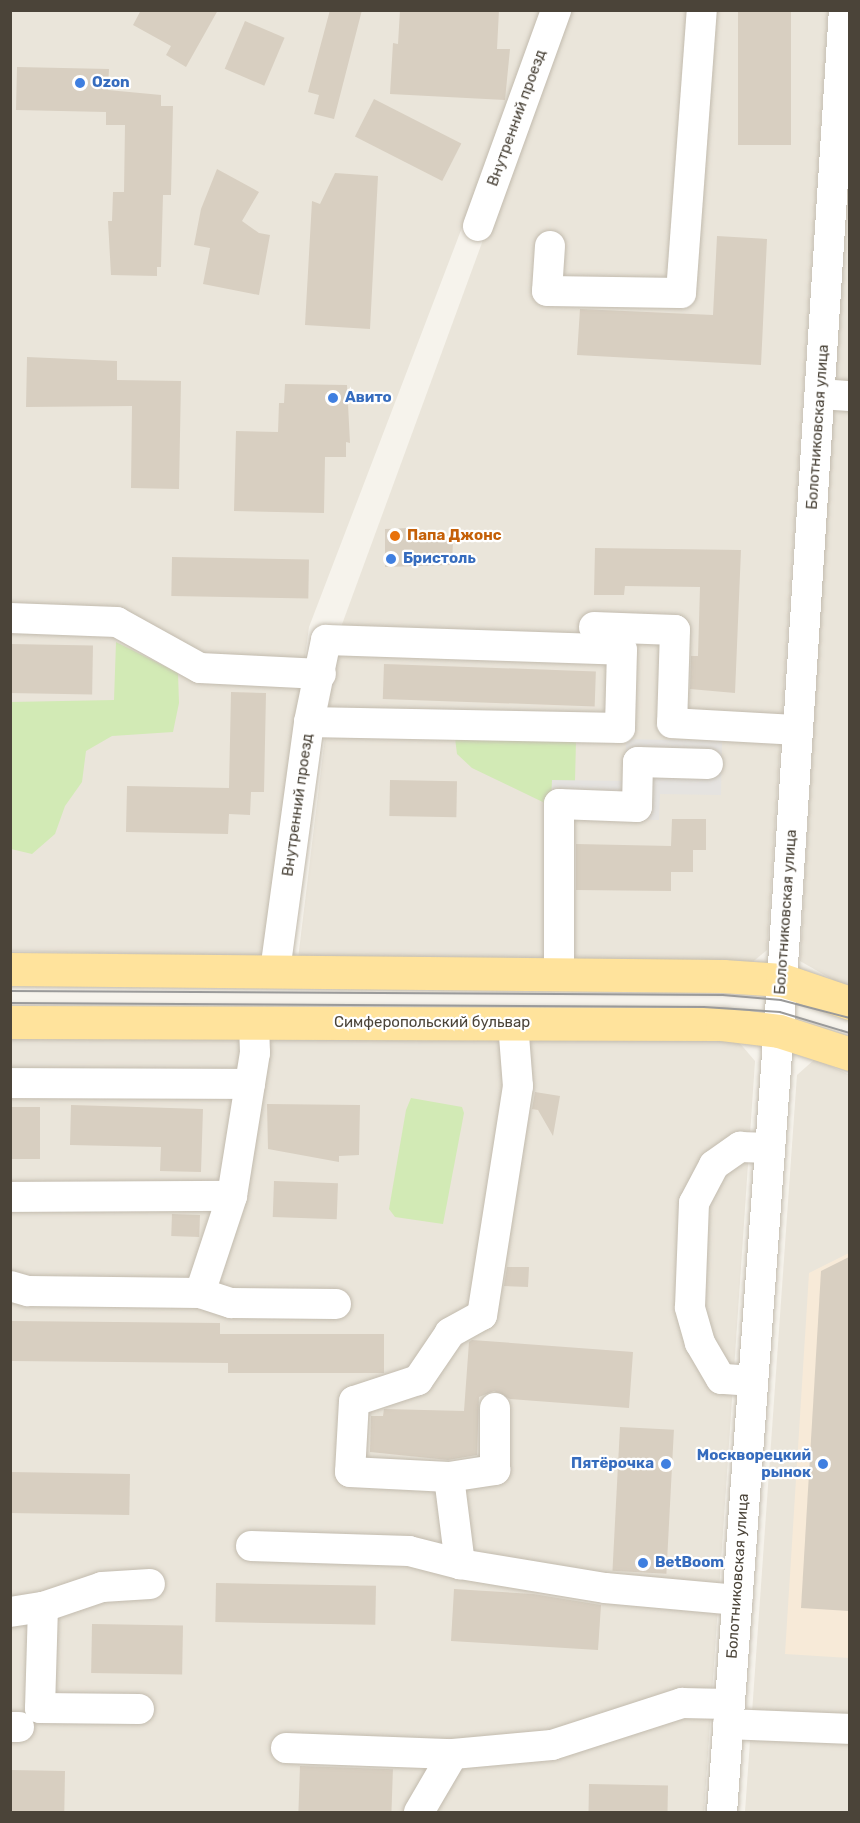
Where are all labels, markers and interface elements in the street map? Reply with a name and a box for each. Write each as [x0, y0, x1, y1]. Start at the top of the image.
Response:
street label: Внутренний проезд [484, 47, 550, 189]
place label: Ozon [92, 74, 130, 92]
marker: Ozon [73, 76, 87, 90]
street label: Болотниковская улица [803, 344, 833, 510]
place label: Авито [345, 389, 392, 407]
marker: Авито [326, 391, 340, 405]
place label: Папа Джонс [407, 527, 502, 545]
marker: Папа Джонс [388, 529, 402, 543]
place label: Бристоль [403, 550, 476, 568]
marker: Бристоль [384, 552, 398, 566]
street label: Внутренний проезд [279, 732, 317, 878]
street label: Болотниковская улица [771, 829, 801, 995]
street label: Симферопольский бульвар [334, 1014, 530, 1032]
place label: Москворецкий рынок [697, 1446, 811, 1481]
place label: Пятёрочка [571, 1455, 654, 1473]
marker: Пятёрочка [659, 1457, 673, 1471]
marker: Москворецкий рынок [816, 1457, 830, 1471]
street label: Болотниковская улица [723, 1493, 753, 1659]
place label: BetBoom [655, 1554, 724, 1572]
marker: BetBoom [636, 1556, 650, 1570]

